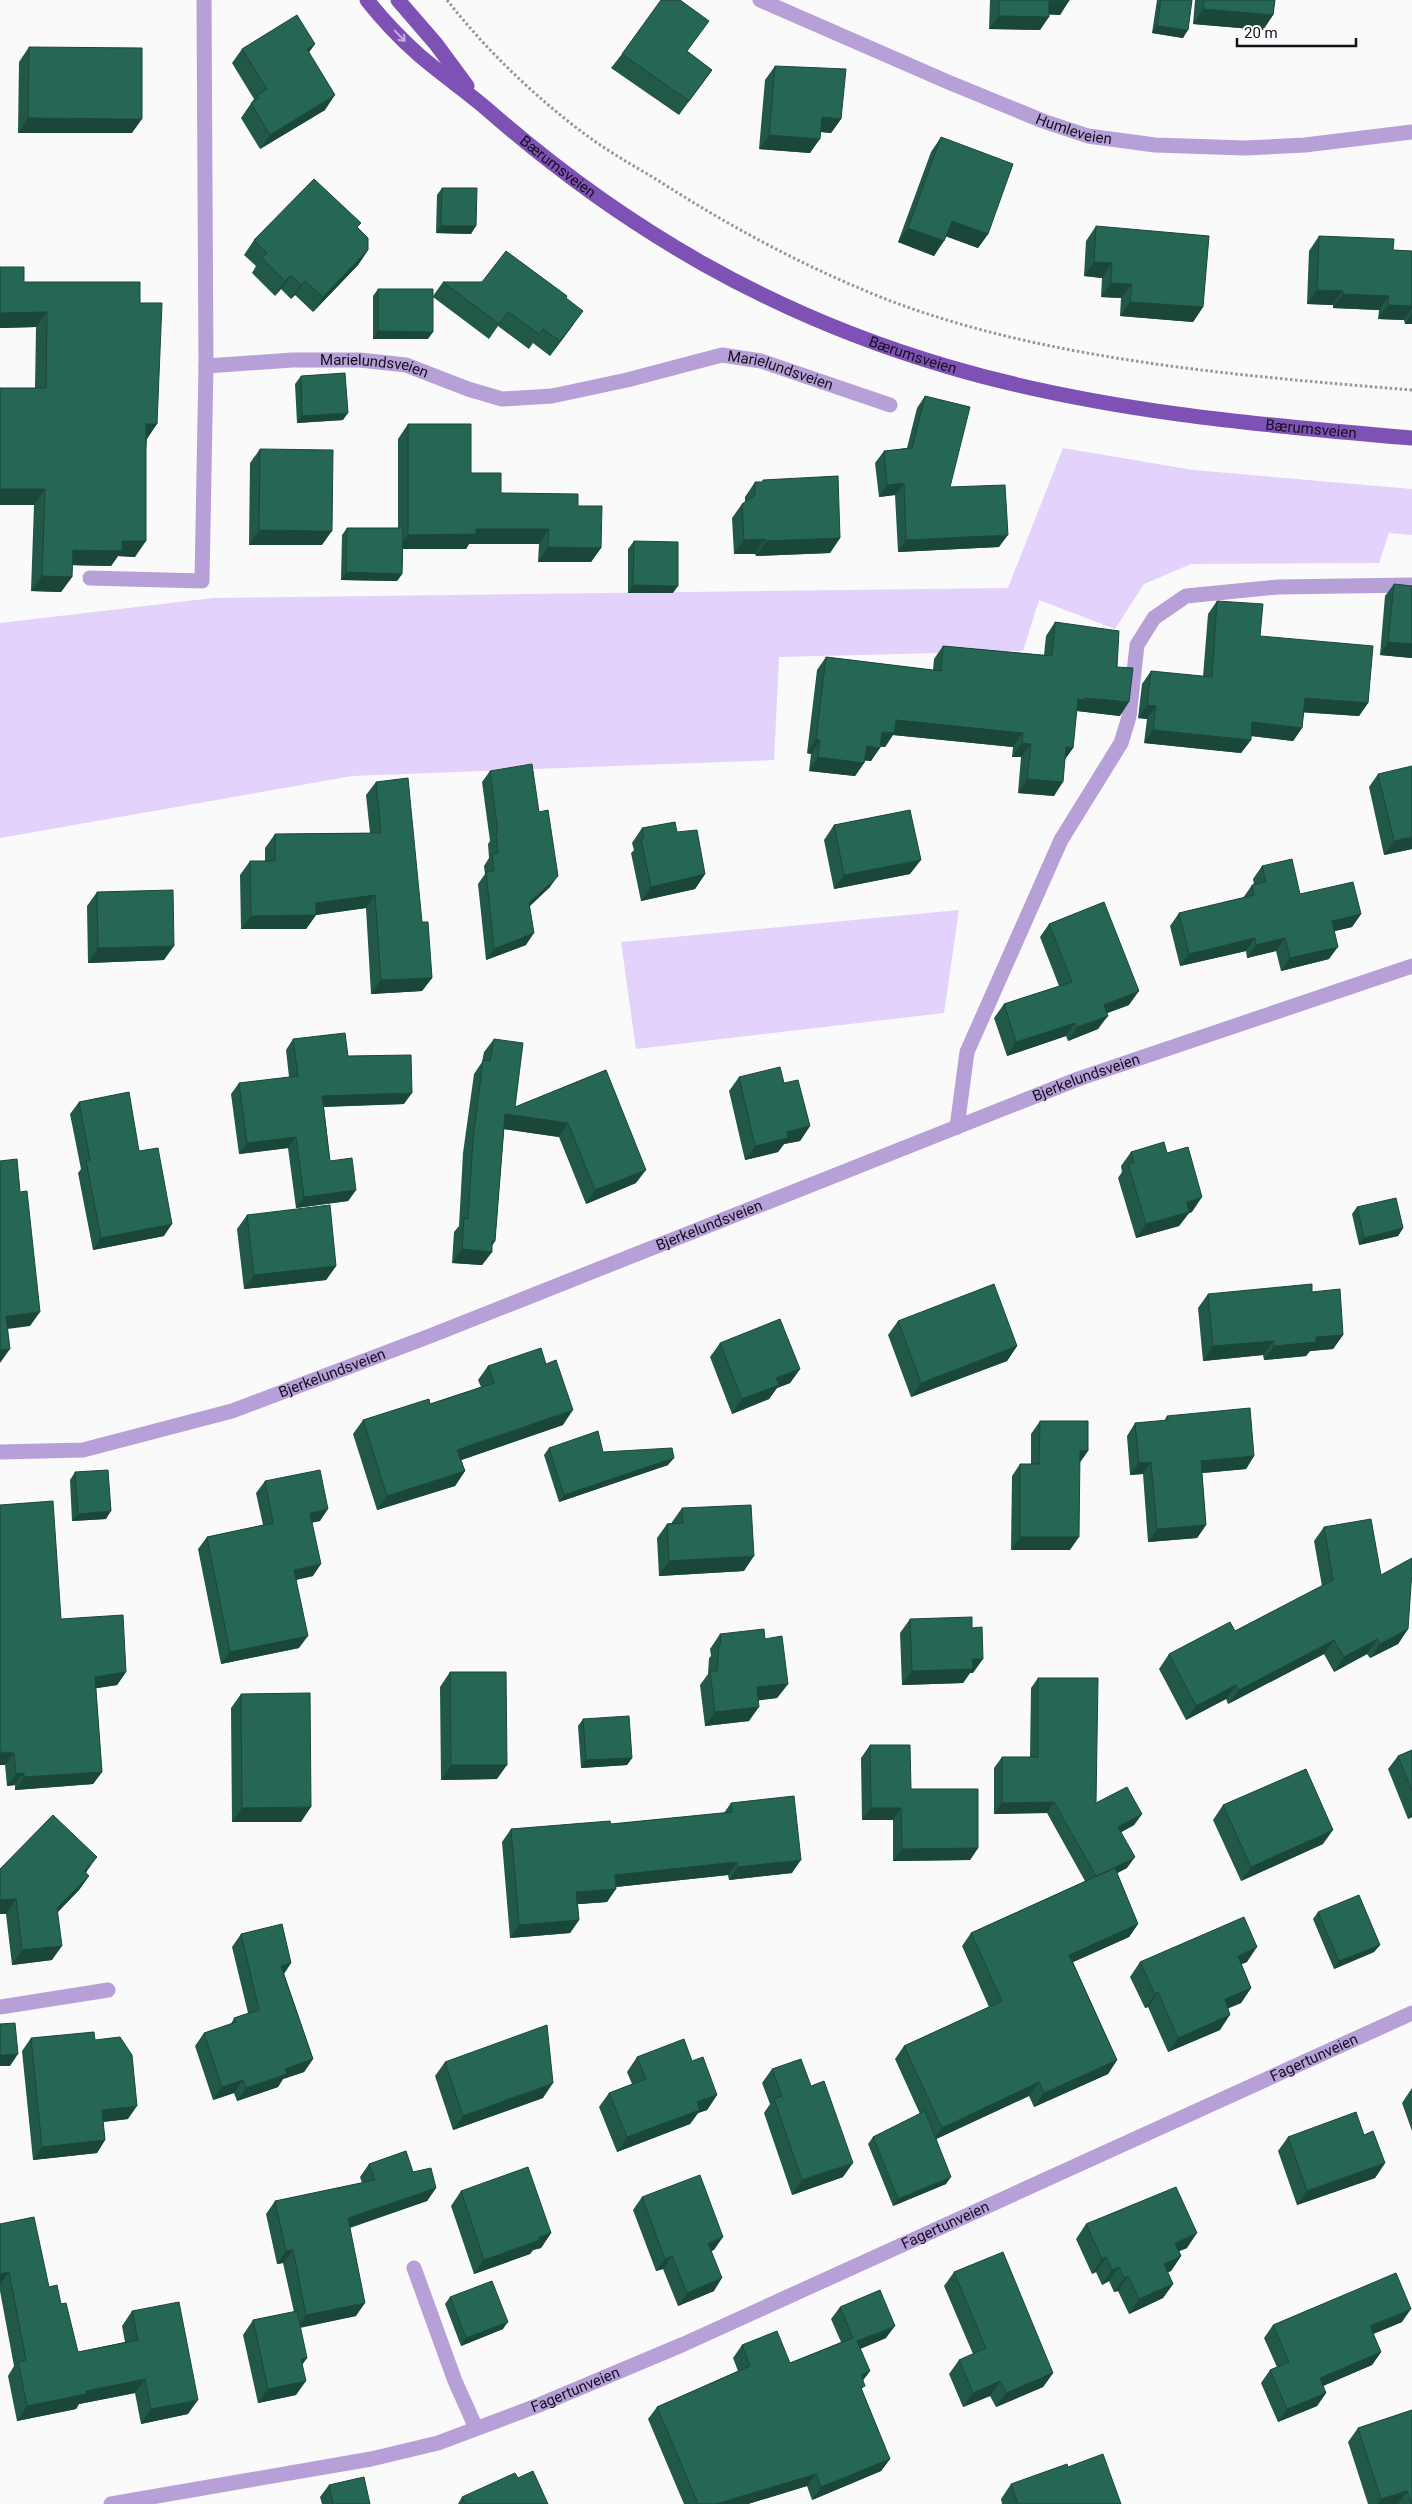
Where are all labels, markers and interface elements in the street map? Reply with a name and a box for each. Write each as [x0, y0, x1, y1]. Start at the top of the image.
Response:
scale bar [1237, 15, 1356, 47]
text: 20 m [1244, 24, 1278, 42]
one-way arrow [394, 29, 406, 42]
street label: Humleveien [1033, 110, 1113, 148]
street label: Bærumsveien [516, 132, 599, 202]
street label: Bærumsveien [866, 332, 959, 378]
street label: Marielundsveien [726, 347, 836, 394]
street label: Marielundsveien [320, 351, 431, 382]
street label: Bærumsveien [1265, 416, 1357, 442]
street label: Bjerkelundsveien [1030, 1050, 1142, 1105]
street label: Bjerkelundsveien [653, 1196, 765, 1255]
street label: Bjerkelundsveien [276, 1345, 388, 1402]
street label: Fagertunveien [1267, 2030, 1361, 2085]
street label: Fagertunveien [898, 2197, 992, 2253]
street label: Fagertunveien [528, 2363, 622, 2416]

